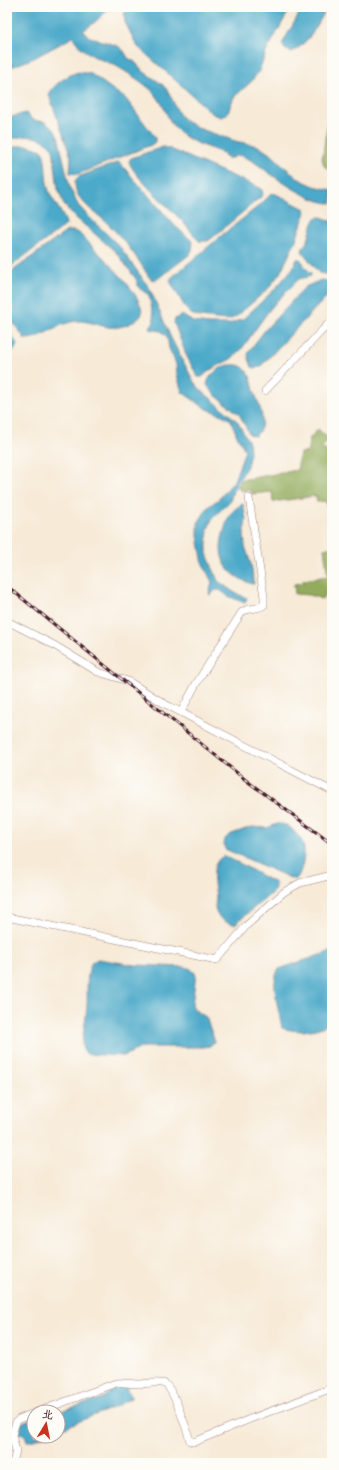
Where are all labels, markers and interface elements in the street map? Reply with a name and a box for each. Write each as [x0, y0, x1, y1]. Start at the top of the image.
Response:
north arrow [26, 1404, 66, 1444]
text: 北 [41, 1406, 54, 1422]

